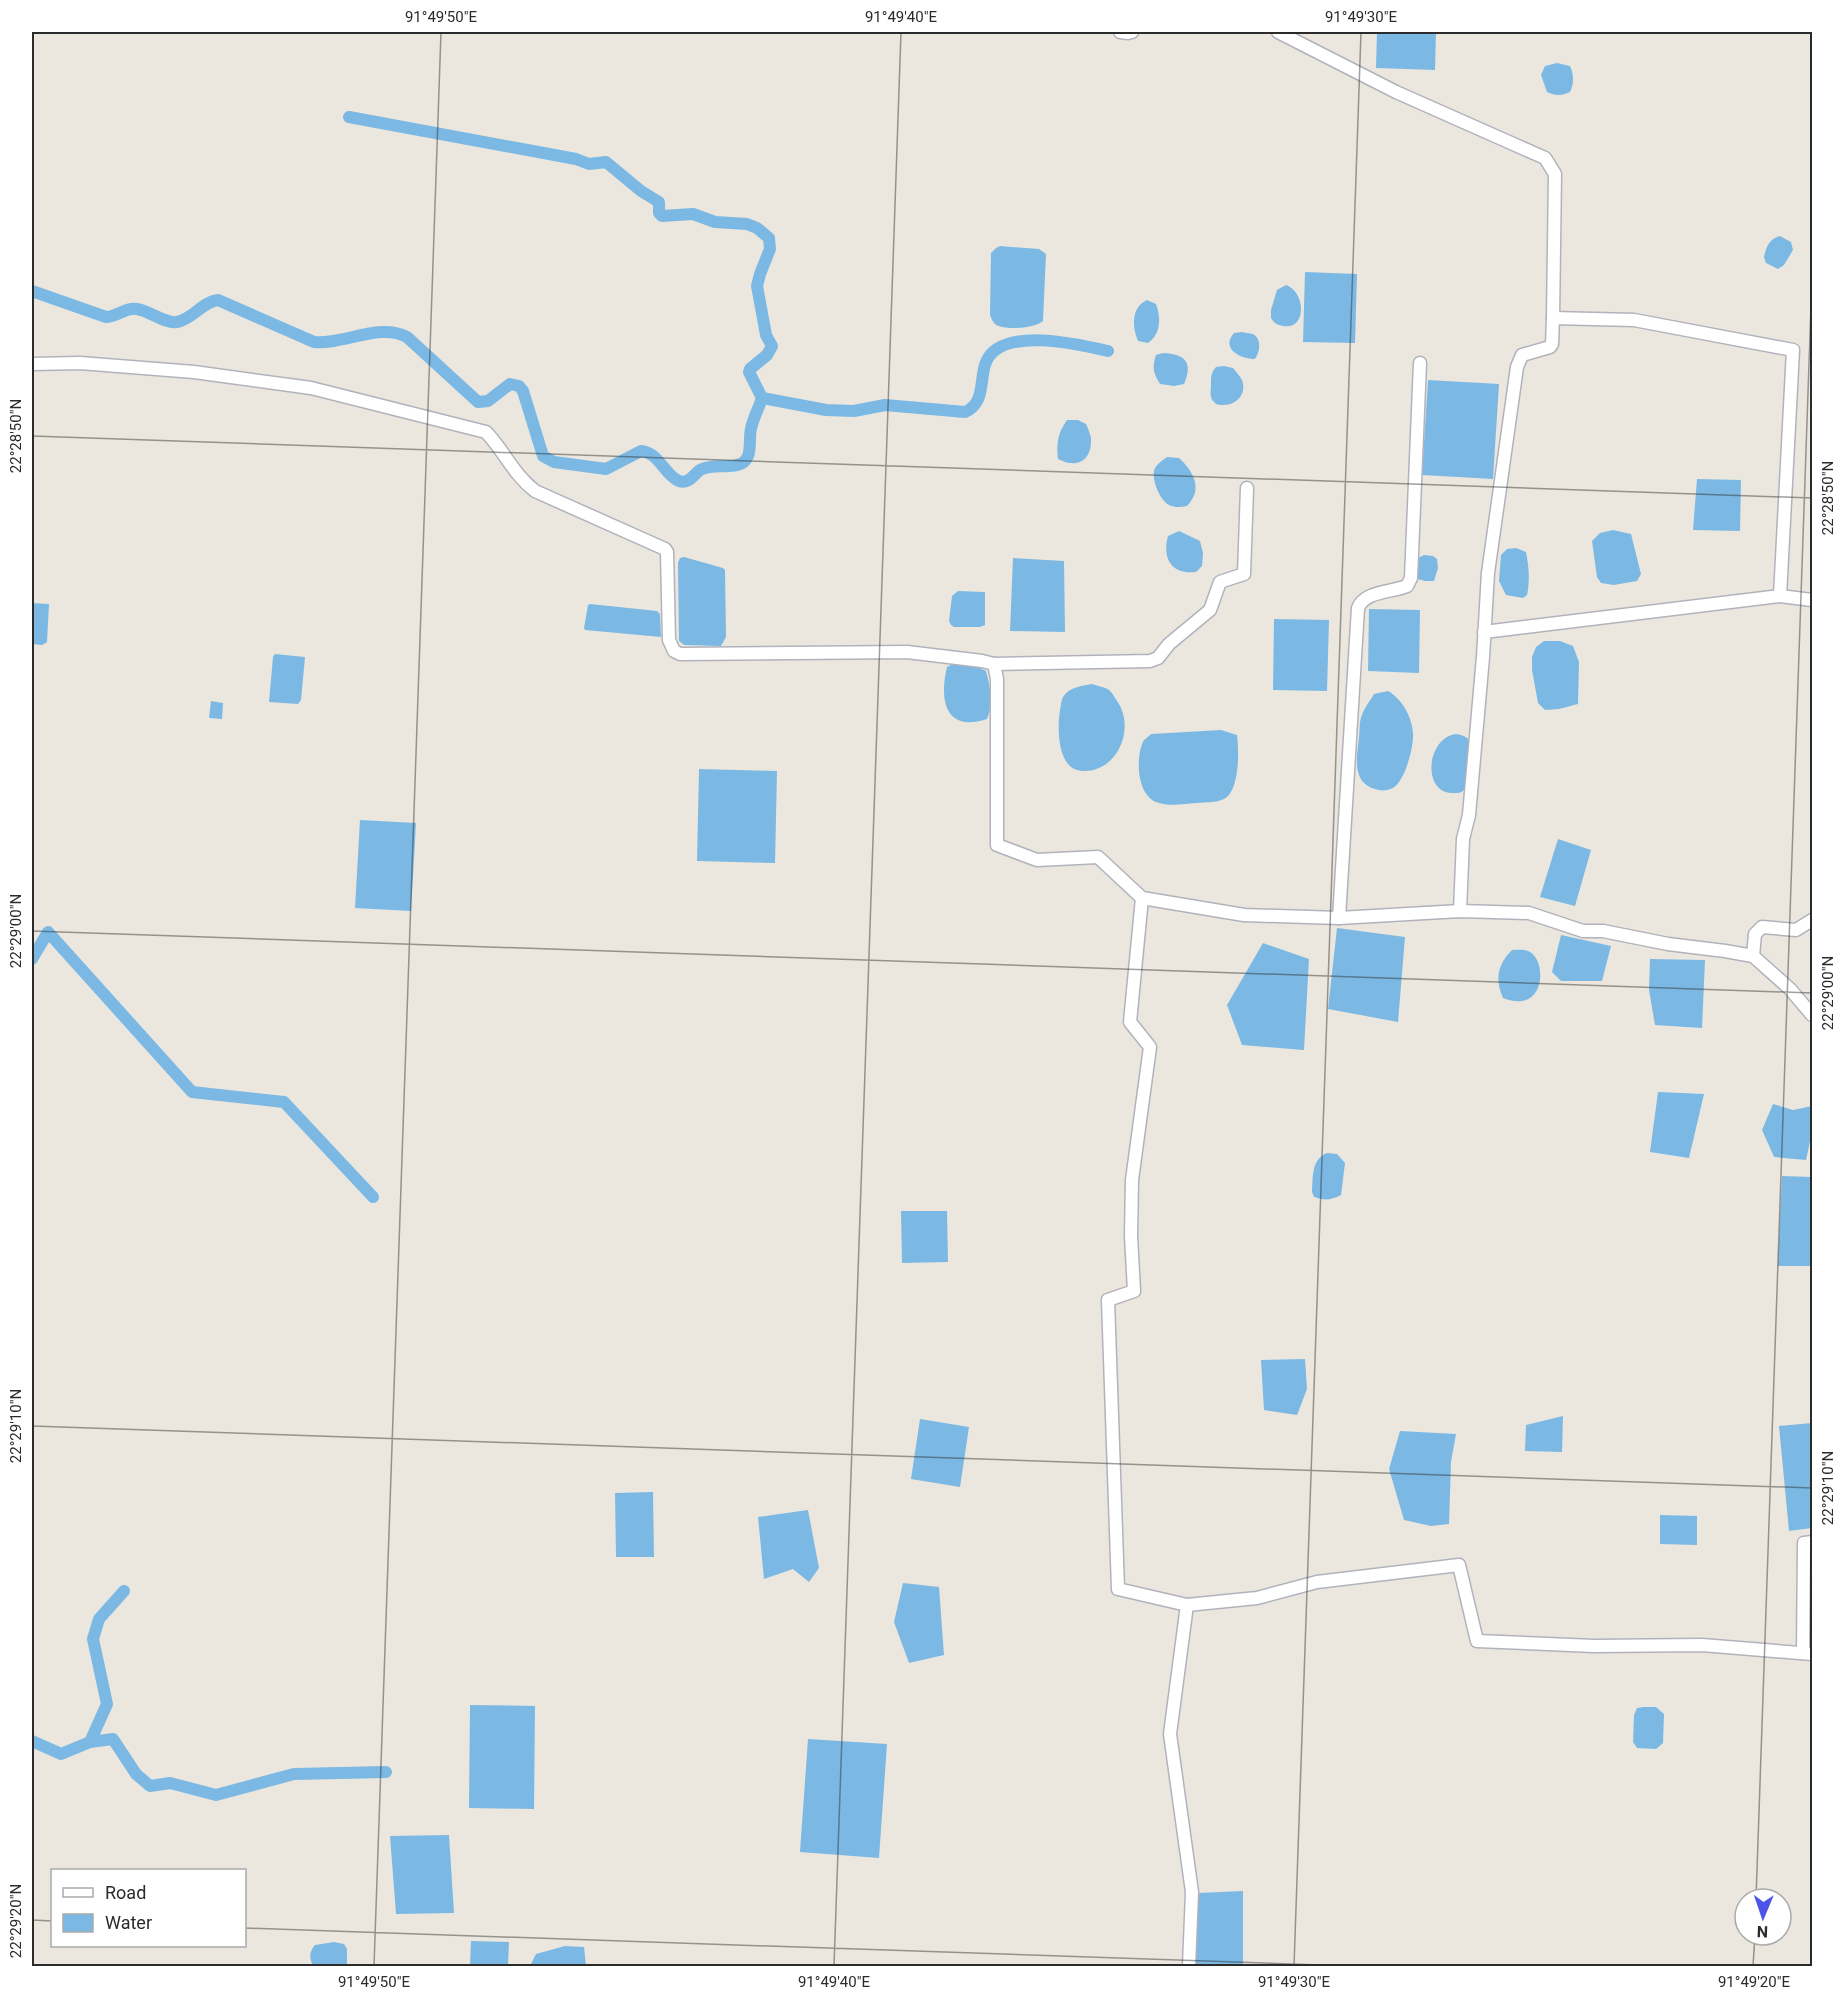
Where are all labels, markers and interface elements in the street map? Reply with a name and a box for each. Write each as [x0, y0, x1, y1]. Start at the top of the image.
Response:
text: 91°49'50"E [405, 8, 478, 26]
text: 91°49'40"E [865, 8, 938, 26]
text: 91°49'30"E [1325, 8, 1398, 26]
text: 22°28'50"N [7, 399, 25, 473]
text: 22°28'50"N [1819, 461, 1837, 535]
text: 22°29'00"N [7, 894, 25, 968]
text: 22°29'00"N [1819, 956, 1837, 1030]
text: 22°29'10"N [7, 1389, 25, 1463]
text: 22°29'10"N [1819, 1451, 1837, 1525]
legend [51, 1869, 246, 1947]
text: Road [105, 1882, 146, 1903]
text: 22°29'20"N [7, 1884, 25, 1958]
north arrow [1733, 1887, 1793, 1947]
text: Water [105, 1912, 152, 1933]
text: N [1757, 1922, 1768, 1941]
text: 91°49'50"E [338, 1973, 411, 1991]
text: 91°49'40"E [798, 1973, 871, 1991]
text: 91°49'30"E [1258, 1973, 1331, 1991]
text: 91°49'20"E [1718, 1973, 1791, 1991]

